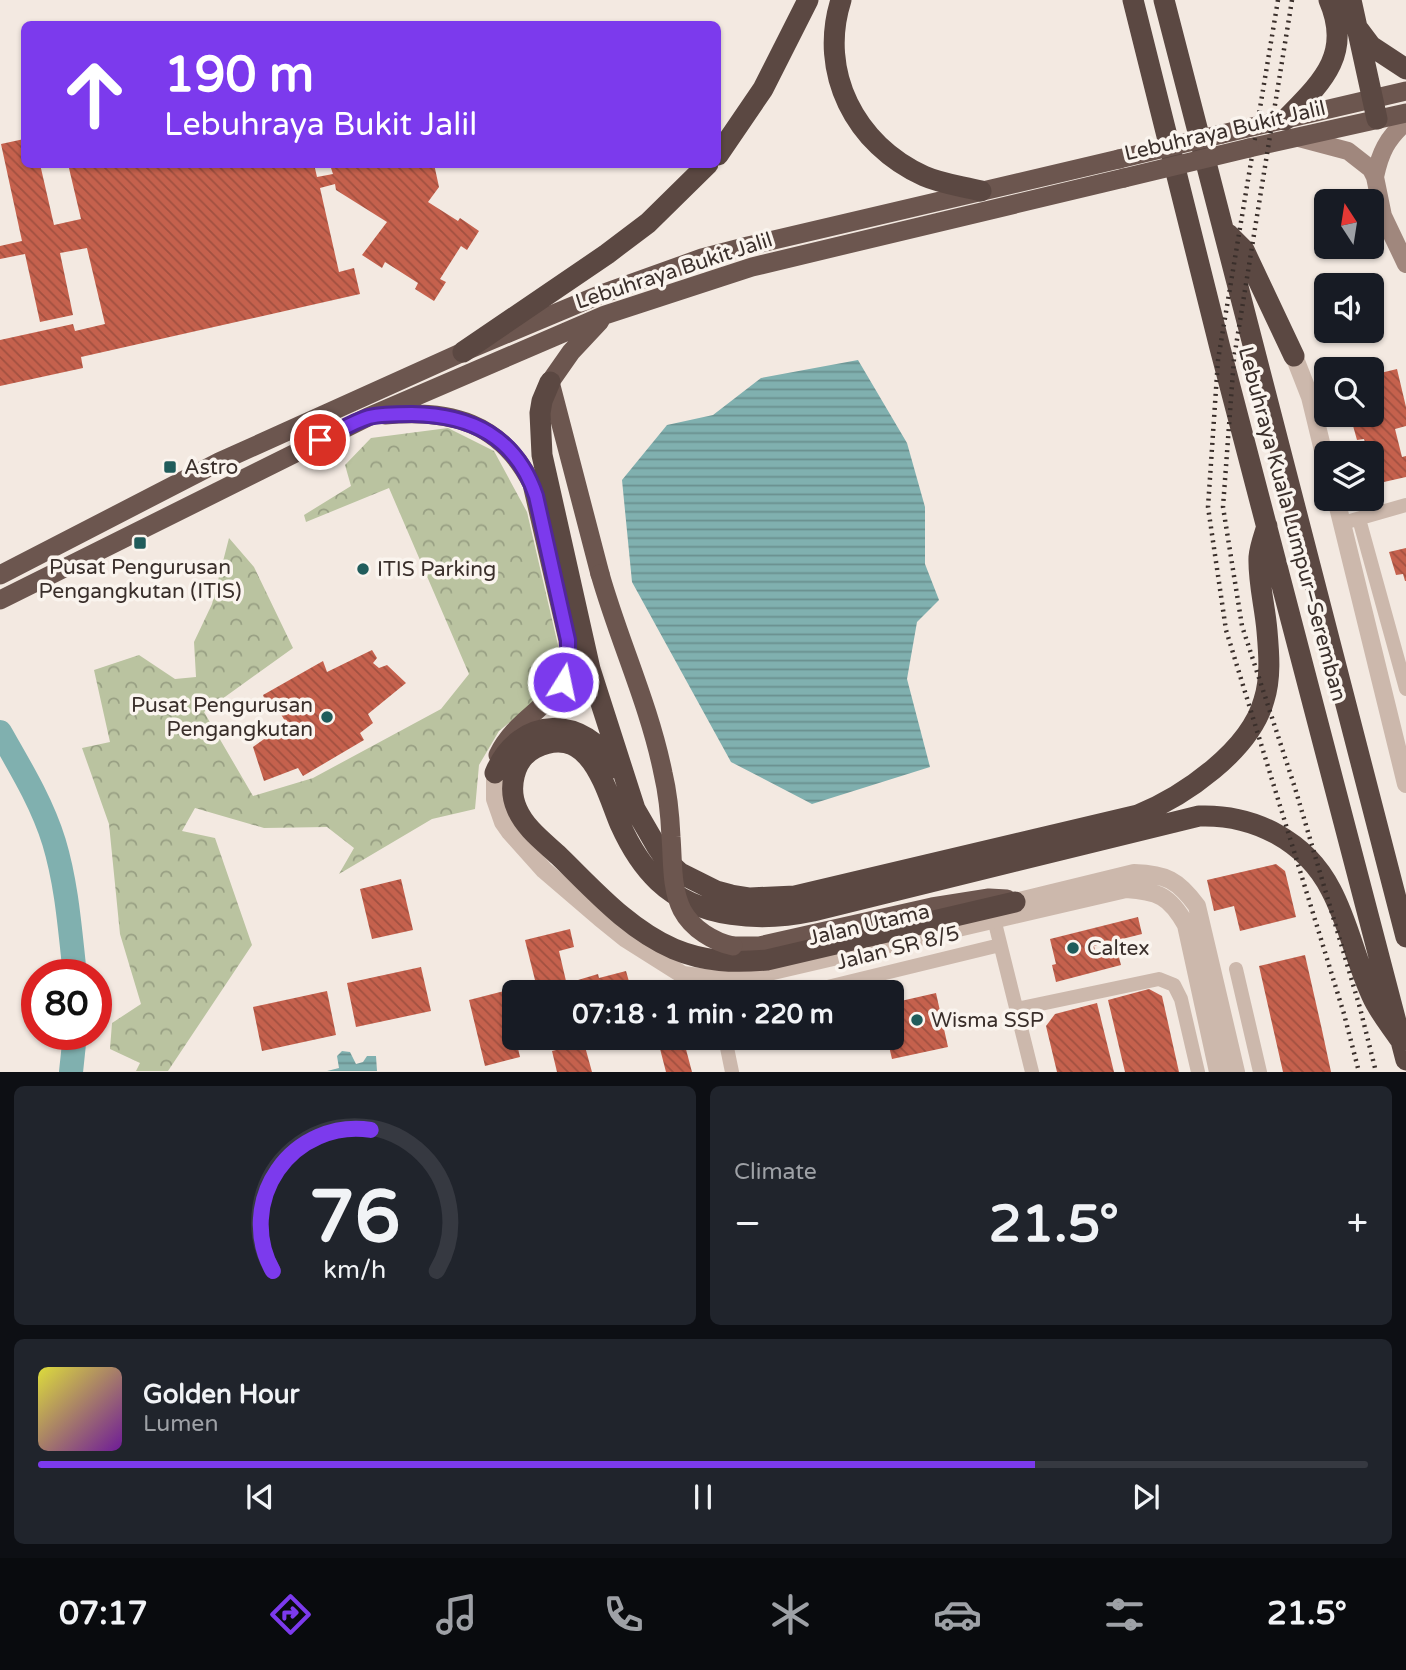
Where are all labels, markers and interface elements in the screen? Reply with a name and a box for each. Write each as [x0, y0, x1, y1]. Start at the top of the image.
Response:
text: 190 m [164, 46, 314, 105]
icon: ahead [49, 49, 140, 140]
street label: Lebuhraya Bukit Jalil [1122, 96, 1328, 166]
text: Lebuhraya Bukit Jalil [164, 106, 477, 144]
north arrow [1314, 189, 1384, 259]
map controls [1314, 189, 1384, 511]
street label: Lebuhraya Bukit Jalil [572, 227, 776, 315]
button: sound [1314, 273, 1384, 343]
street label: Lebuhraya Kuala Lumpur–Seremban [1233, 344, 1351, 704]
button: search [1314, 357, 1384, 427]
pin [290, 410, 350, 470]
icon: arrive [301, 421, 339, 459]
button: layers [1314, 441, 1384, 511]
place label: Astro [184, 455, 238, 480]
marker: Astro [162, 459, 178, 475]
marker: Pusat Pengurusan Pengangkutan (ITIS) [132, 535, 148, 551]
place label: Pusat Pengurusan Pengangkutan (ITIS) [38, 555, 242, 604]
place label: ITIS Parking [377, 557, 496, 582]
marker: ITIS Parking [355, 561, 371, 577]
position arrow [526, 645, 600, 719]
place label: Pusat Pengurusan Pengangkutan [131, 693, 313, 742]
marker: Pusat Pengurusan Pengangkutan [319, 709, 335, 725]
street label: Jalan Utama [806, 899, 932, 951]
street label: Jalan SR 8/5 [834, 921, 962, 975]
place label: Caltex [1087, 936, 1150, 961]
marker: Caltex [1065, 940, 1081, 956]
speed limit sign: 80 [21, 959, 112, 1050]
text: 07:18 · 1 min · 220 m [572, 999, 834, 1030]
place label: Wisma SSP [931, 1008, 1044, 1033]
marker: Wisma SSP [909, 1012, 925, 1028]
text: Climate [734, 1158, 817, 1186]
text: 76 [309, 1175, 401, 1263]
text: 21.5° [989, 1193, 1119, 1256]
text: − [734, 1201, 761, 1247]
text: + [1347, 1201, 1368, 1247]
text: km/h [324, 1255, 386, 1285]
text: Golden Hour [143, 1379, 300, 1410]
text: Lumen [143, 1410, 218, 1438]
icon: previous [241, 1478, 279, 1516]
icon: pause [684, 1478, 722, 1516]
icon: next [1127, 1478, 1165, 1516]
icon: directions [266, 1590, 315, 1639]
icon: music [432, 1590, 481, 1639]
icon: phone [599, 1590, 648, 1639]
icon: climate [766, 1590, 815, 1639]
icon: car [933, 1590, 982, 1639]
icon: filters [1100, 1590, 1149, 1639]
text: 07:17 [59, 1595, 148, 1633]
text: 21.5° [1267, 1595, 1347, 1633]

